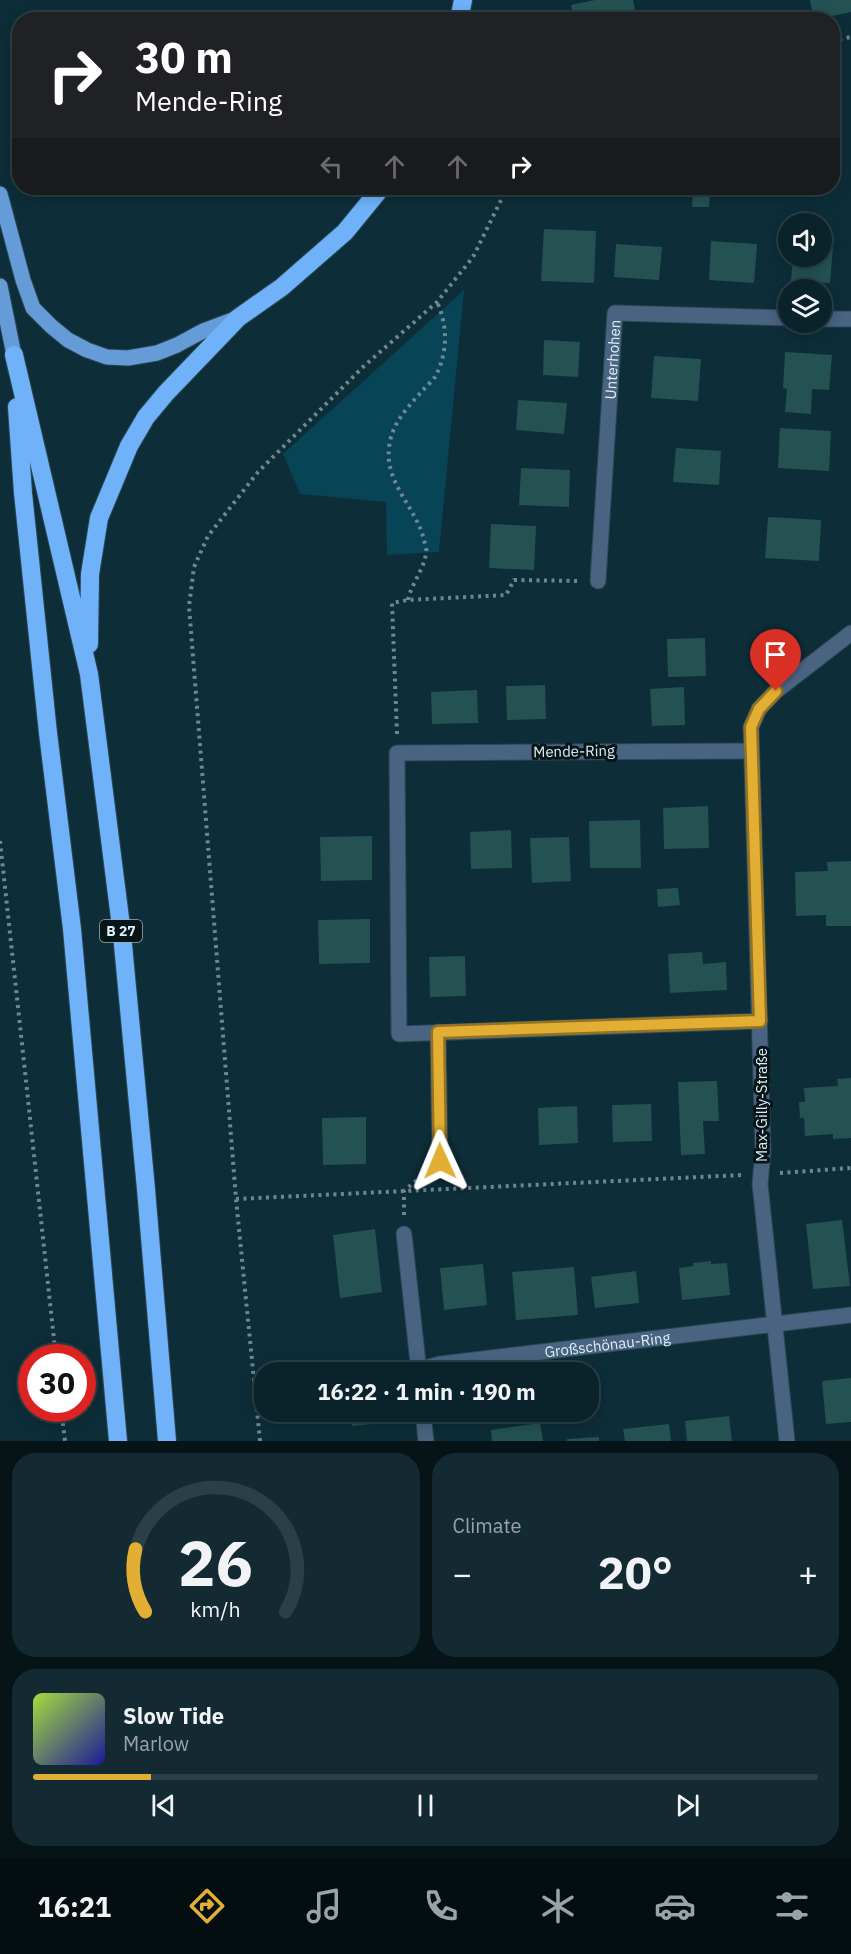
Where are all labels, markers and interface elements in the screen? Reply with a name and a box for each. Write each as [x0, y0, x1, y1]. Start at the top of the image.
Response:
text: 30 m [135, 30, 233, 85]
icon: right [36, 36, 114, 114]
text: Mende-Ring [135, 83, 282, 118]
icon: left [315, 150, 348, 183]
icon: ahead [378, 150, 411, 183]
icon: ahead [441, 150, 474, 183]
icon: right [504, 150, 537, 183]
map controls [778, 213, 832, 333]
button: sound [778, 213, 832, 267]
button: layers [778, 279, 832, 333]
street label: Unterhohen [600, 319, 624, 400]
pin [750, 629, 801, 691]
icon: arrive [759, 638, 792, 671]
street label: Mende-Ring [533, 741, 615, 761]
road number: B 27 [100, 920, 142, 942]
street label: Max-Gilly-Straße [752, 1048, 771, 1162]
position arrow [408, 1129, 472, 1193]
street label: Großschönau-Ring [543, 1327, 671, 1361]
speed limit sign: 30 [18, 1344, 96, 1422]
text: 16:22 · 1 min · 190 m [317, 1377, 536, 1406]
text: Climate [453, 1512, 521, 1539]
text: 26 [178, 1522, 253, 1603]
text: 20° [598, 1543, 673, 1601]
text: − [453, 1552, 472, 1595]
text: + [798, 1552, 818, 1595]
text: km/h [191, 1595, 241, 1623]
text: Slow Tide [123, 1701, 224, 1730]
text: Marlow [123, 1730, 189, 1757]
icon: previous [147, 1789, 180, 1822]
icon: pause [409, 1789, 442, 1822]
icon: next [671, 1789, 704, 1822]
icon: directions [186, 1885, 228, 1927]
icon: music [303, 1885, 345, 1927]
icon: phone [420, 1885, 462, 1927]
icon: climate [537, 1885, 579, 1927]
icon: car [654, 1885, 696, 1927]
icon: filters [771, 1885, 813, 1927]
text: 16:21 [38, 1889, 111, 1924]

